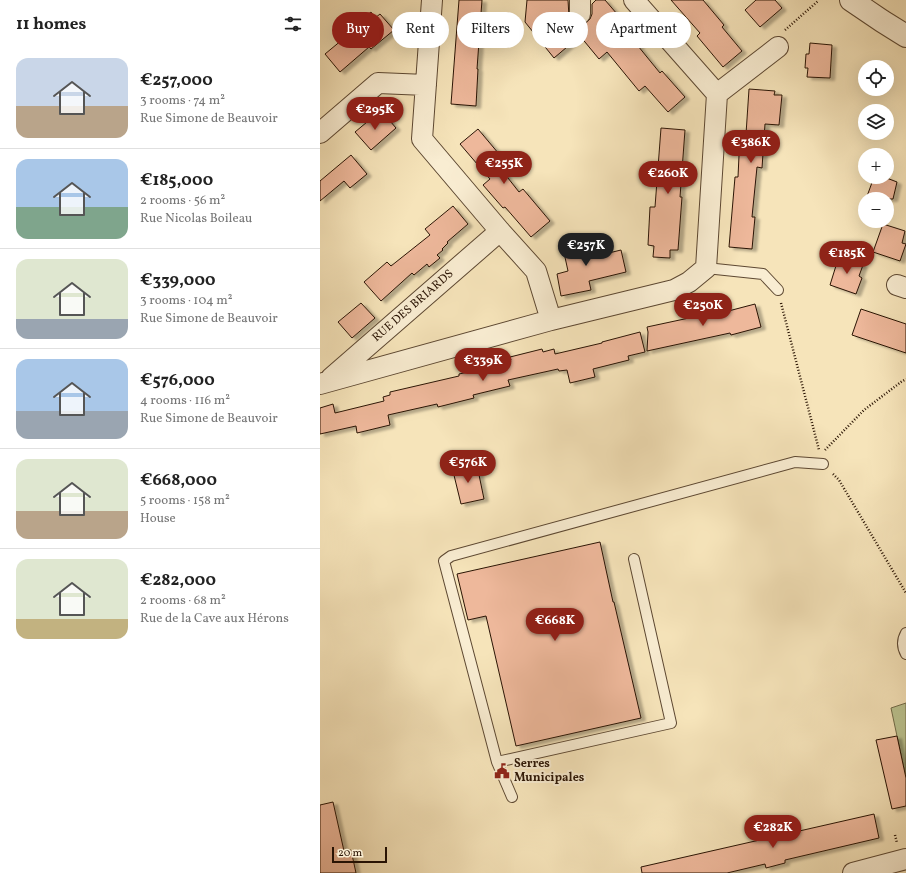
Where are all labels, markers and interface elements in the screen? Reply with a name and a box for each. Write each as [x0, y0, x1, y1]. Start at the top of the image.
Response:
chip: Buy [332, 12, 384, 48]
chip: Rent [392, 12, 449, 48]
chip: Filters [457, 12, 524, 48]
chip: New [532, 12, 588, 48]
chip: Apartment [596, 12, 691, 48]
text: 11 homes [16, 13, 86, 36]
icon: filters [282, 13, 304, 35]
map controls [858, 60, 894, 228]
button: locate [858, 60, 894, 96]
text: €257,000 [140, 69, 213, 92]
icon: home [48, 74, 96, 122]
text: 3 rooms · 74 m² [140, 92, 225, 110]
pin: €295K [347, 97, 403, 131]
text: €295K [355, 101, 395, 119]
button: layers [858, 104, 894, 140]
text: Rue Simone de Beauvoir [140, 110, 278, 128]
pin: €386K [723, 130, 779, 164]
text: €386K [731, 134, 771, 152]
button: + [858, 148, 894, 184]
pin: €255K [476, 151, 532, 185]
text: €255K [485, 155, 523, 173]
pin: €260K [640, 161, 696, 195]
text: €260K [648, 165, 688, 183]
text: €185,000 [140, 169, 213, 192]
icon: home [48, 175, 96, 223]
text: 2 rooms · 56 m² [140, 192, 225, 210]
button: − [858, 192, 894, 228]
text: Rue Nicolas Boileau [140, 210, 252, 228]
pin: €257K [558, 233, 614, 267]
text: €257K [567, 237, 605, 255]
pin: €185K [819, 241, 875, 275]
text: €185K [828, 245, 866, 263]
street label: RUE DES BRIARDS [369, 266, 457, 346]
text: €339,000 [140, 269, 216, 292]
icon: home [48, 275, 96, 323]
text: 3 rooms · 104 m² [140, 292, 233, 310]
pin: €250K [675, 293, 731, 327]
text: €250K [683, 297, 723, 315]
text: Rue Simone de Beauvoir [140, 310, 278, 328]
pin: €339K [455, 348, 511, 382]
text: €339K [463, 352, 503, 370]
text: €576,000 [140, 369, 215, 392]
icon: home [48, 375, 96, 423]
text: 4 rooms · 116 m² [140, 392, 230, 410]
text: Rue Simone de Beauvoir [140, 410, 278, 428]
pin: €576K [440, 450, 496, 484]
text: €576K [449, 454, 487, 472]
text: €668,000 [140, 469, 217, 492]
icon: home [48, 475, 96, 523]
text: 5 rooms · 158 m² [140, 492, 230, 510]
text: House [140, 510, 176, 528]
text: €282,000 [140, 569, 216, 592]
icon: home [48, 575, 96, 623]
text: 2 rooms · 68 m² [140, 592, 226, 610]
pin: €668K [527, 608, 583, 642]
text: Rue de la Cave aux Hérons [140, 610, 289, 628]
text: €668K [535, 612, 575, 630]
place label: Serres Municipales [514, 756, 585, 786]
public building icon: Serres Municipales [493, 762, 511, 780]
pin: €282K [745, 815, 801, 849]
text: €282K [753, 819, 793, 837]
scale bar [332, 845, 387, 864]
text: 20 m [338, 846, 362, 861]

